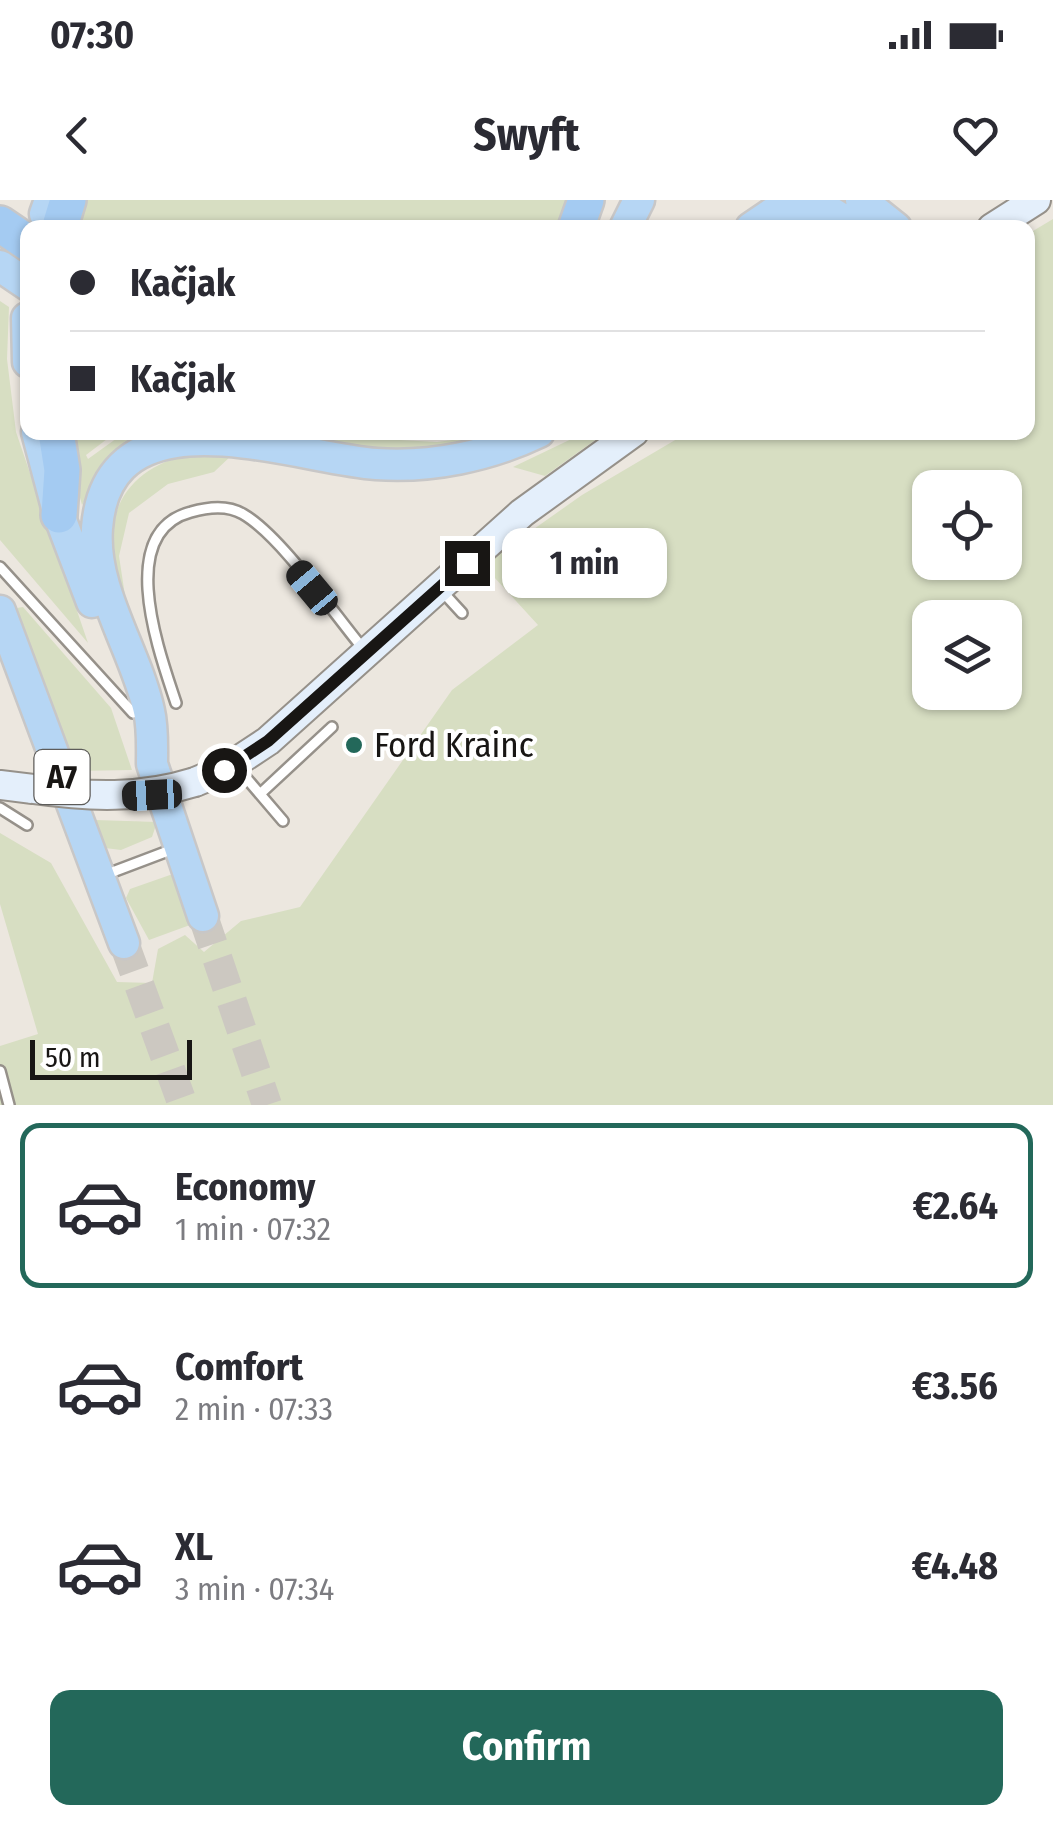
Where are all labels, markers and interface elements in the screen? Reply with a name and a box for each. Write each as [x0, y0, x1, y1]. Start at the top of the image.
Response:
text: 07:30 [50, 12, 134, 58]
icon: back [50, 108, 105, 163]
text: Swyft [473, 108, 580, 162]
icon: heart [948, 108, 1003, 163]
text: Kačjak [130, 260, 235, 306]
text: Kačjak [130, 356, 235, 402]
map controls [912, 470, 1022, 710]
button: locate [912, 470, 1022, 580]
callout: 1 min [502, 528, 667, 598]
route end [445, 541, 490, 586]
text: 1 min [550, 544, 619, 582]
car [281, 555, 343, 621]
button: layers [912, 600, 1022, 710]
place label: Ford Krainc [374, 724, 534, 766]
marker: Ford Krainc [343, 734, 365, 756]
route start [202, 748, 247, 793]
road number: A7 [34, 750, 90, 804]
car [121, 778, 183, 812]
scale bar [30, 1035, 192, 1080]
text: 50 m [45, 1041, 101, 1074]
icon: car [55, 1161, 145, 1251]
text: Economy [175, 1164, 315, 1210]
text: €2.64 [913, 1183, 998, 1229]
text: 1 min · 07:32 [175, 1210, 331, 1248]
icon: car [55, 1341, 145, 1431]
text: Comfort [175, 1344, 303, 1390]
text: €3.56 [912, 1363, 998, 1409]
text: 2 min · 07:33 [175, 1390, 333, 1428]
icon: car [55, 1521, 145, 1611]
text: XL [175, 1524, 213, 1570]
text: €4.48 [912, 1543, 998, 1589]
text: 3 min · 07:34 [175, 1570, 334, 1608]
button: Confirm [50, 1690, 1003, 1805]

